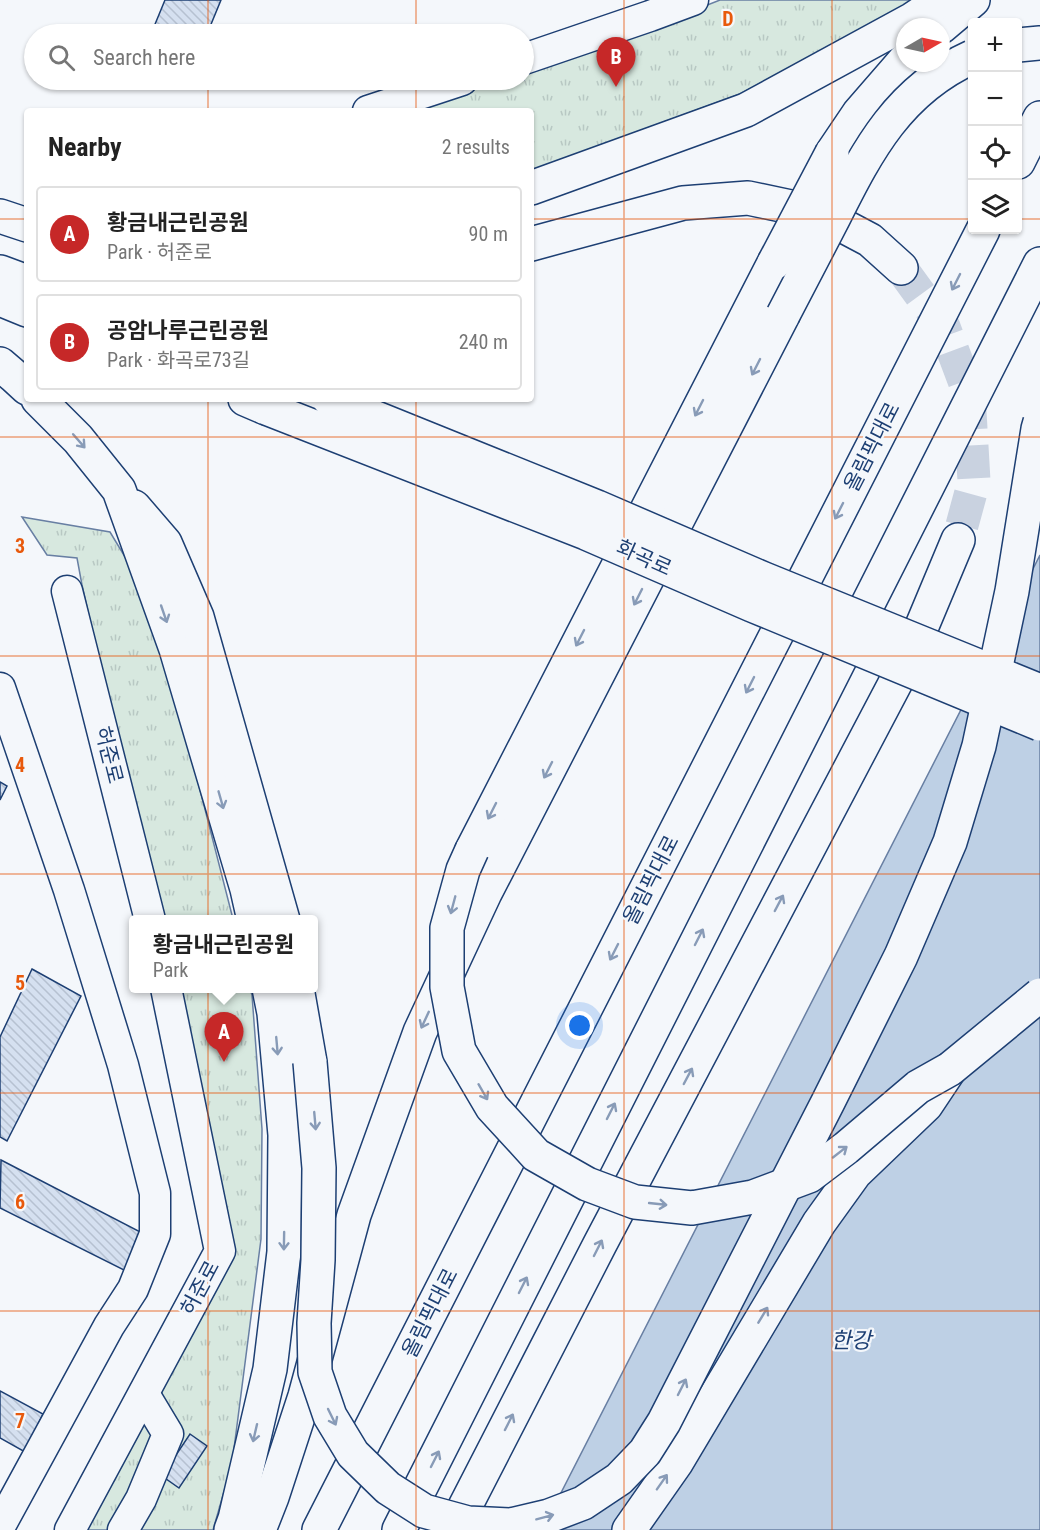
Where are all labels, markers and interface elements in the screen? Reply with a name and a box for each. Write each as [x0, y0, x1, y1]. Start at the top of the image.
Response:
text: D [722, 7, 734, 31]
north arrow [896, 18, 950, 72]
map controls [968, 18, 1022, 234]
button: + [968, 18, 1022, 72]
search box [24, 24, 534, 90]
pin: B [596, 38, 636, 87]
icon: search [45, 41, 78, 74]
text: Search here [93, 45, 195, 70]
button: − [968, 72, 1022, 126]
button: locate [968, 126, 1022, 180]
text: Nearby [48, 132, 122, 162]
text: 2 results [442, 135, 510, 159]
button: layers [968, 180, 1022, 234]
text: 황금내근린공원 [107, 210, 249, 235]
text: A [64, 222, 75, 246]
text: 90 m [469, 222, 508, 246]
text: Park · 허준로 [107, 240, 212, 264]
one-way arrow [950, 272, 962, 290]
text: 공암나루근린공원 [107, 318, 269, 343]
text: B [64, 330, 75, 354]
text: 240 m [459, 330, 508, 354]
text: Park · 화곡로73길 [107, 348, 250, 372]
one-way arrow [750, 358, 762, 376]
one-way arrow [693, 399, 704, 417]
street label: 올림픽대로 [839, 399, 905, 495]
one-way arrow [72, 433, 86, 448]
one-way arrow [833, 502, 844, 520]
text: 3 [15, 534, 25, 558]
street label: 화곡로 [613, 535, 675, 581]
one-way arrow [632, 587, 643, 605]
one-way arrow [159, 604, 170, 623]
one-way arrow [574, 628, 586, 646]
one-way arrow [744, 676, 756, 694]
street label: 허준로 [90, 724, 128, 786]
text: 4 [15, 753, 25, 777]
one-way arrow [542, 760, 553, 778]
one-way arrow [216, 790, 228, 809]
one-way arrow [486, 802, 497, 820]
street label: 올림픽대로 [618, 832, 684, 928]
one-way arrow [447, 895, 459, 914]
one-way arrow [774, 895, 785, 913]
popup [129, 915, 318, 993]
one-way arrow [694, 929, 705, 947]
text: 황금내근린공원 [153, 932, 294, 957]
one-way arrow [608, 943, 619, 961]
text: Park [153, 958, 188, 982]
text: 5 [15, 971, 25, 995]
one-way arrow [419, 1011, 431, 1029]
your location [565, 1011, 594, 1040]
pin: A [204, 1012, 244, 1062]
one-way arrow [272, 1036, 283, 1056]
one-way arrow [683, 1067, 695, 1085]
one-way arrow [477, 1083, 489, 1100]
one-way arrow [606, 1103, 617, 1121]
one-way arrow [310, 1110, 321, 1130]
one-way arrow [832, 1146, 848, 1159]
text: 6 [15, 1190, 25, 1214]
one-way arrow [648, 1199, 667, 1210]
one-way arrow [278, 1230, 290, 1250]
one-way arrow [592, 1240, 604, 1258]
street label: 허준로 [176, 1257, 224, 1319]
street label: 올림픽대로 [397, 1265, 463, 1361]
one-way arrow [517, 1277, 529, 1294]
one-way arrow [758, 1307, 770, 1324]
water label: 한강 [831, 1328, 874, 1353]
one-way arrow [676, 1379, 688, 1397]
one-way arrow [327, 1408, 338, 1426]
text: 7 [15, 1409, 25, 1433]
one-way arrow [503, 1413, 515, 1431]
one-way arrow [248, 1424, 260, 1443]
one-way arrow [429, 1451, 441, 1468]
one-way arrow [656, 1475, 668, 1491]
one-way arrow [535, 1510, 554, 1522]

